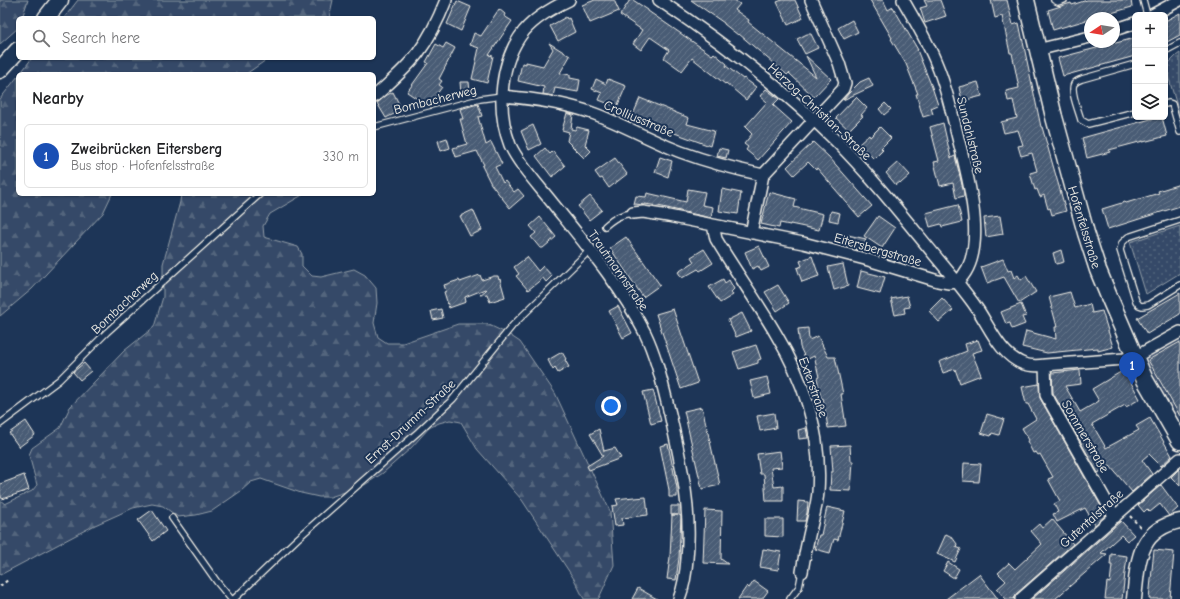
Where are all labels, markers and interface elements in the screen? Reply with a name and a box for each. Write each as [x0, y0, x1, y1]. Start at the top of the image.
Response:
north arrow [1084, 12, 1120, 48]
map controls [1132, 12, 1168, 120]
button: + [1132, 12, 1168, 48]
search box [16, 16, 376, 60]
icon: search [30, 27, 52, 49]
text: Search here [62, 29, 140, 47]
button: − [1132, 48, 1168, 84]
street label: Herzog-Christian-Straße [765, 60, 875, 163]
street label: Bombacherweg [392, 82, 478, 117]
button: layers [1132, 84, 1168, 120]
text: Nearby [32, 89, 83, 108]
street label: Sundahlstraße [954, 95, 987, 175]
street label: Crolliusstraße [602, 97, 677, 140]
text: Zweibrücken Eitersberg [71, 140, 223, 158]
text: 1 [43, 149, 49, 164]
text: 330 m [323, 149, 359, 164]
text: Bus stop · Hofenfelsstraße [71, 158, 215, 173]
street label: Hofenfelsstraße [1065, 184, 1104, 271]
street label: Trautmannstraße [585, 227, 652, 314]
street label: Eitersbergstraße [832, 230, 924, 269]
street label: Bombacherweg [88, 268, 161, 337]
pin: 1 [1119, 352, 1145, 385]
street label: Exterstraße [796, 355, 832, 420]
street label: Ernst-Drumm-Straße [362, 376, 459, 467]
your location [601, 396, 621, 416]
street label: Sommerstraße [1059, 397, 1113, 476]
street label: Gutentalstraße [1057, 486, 1126, 551]

